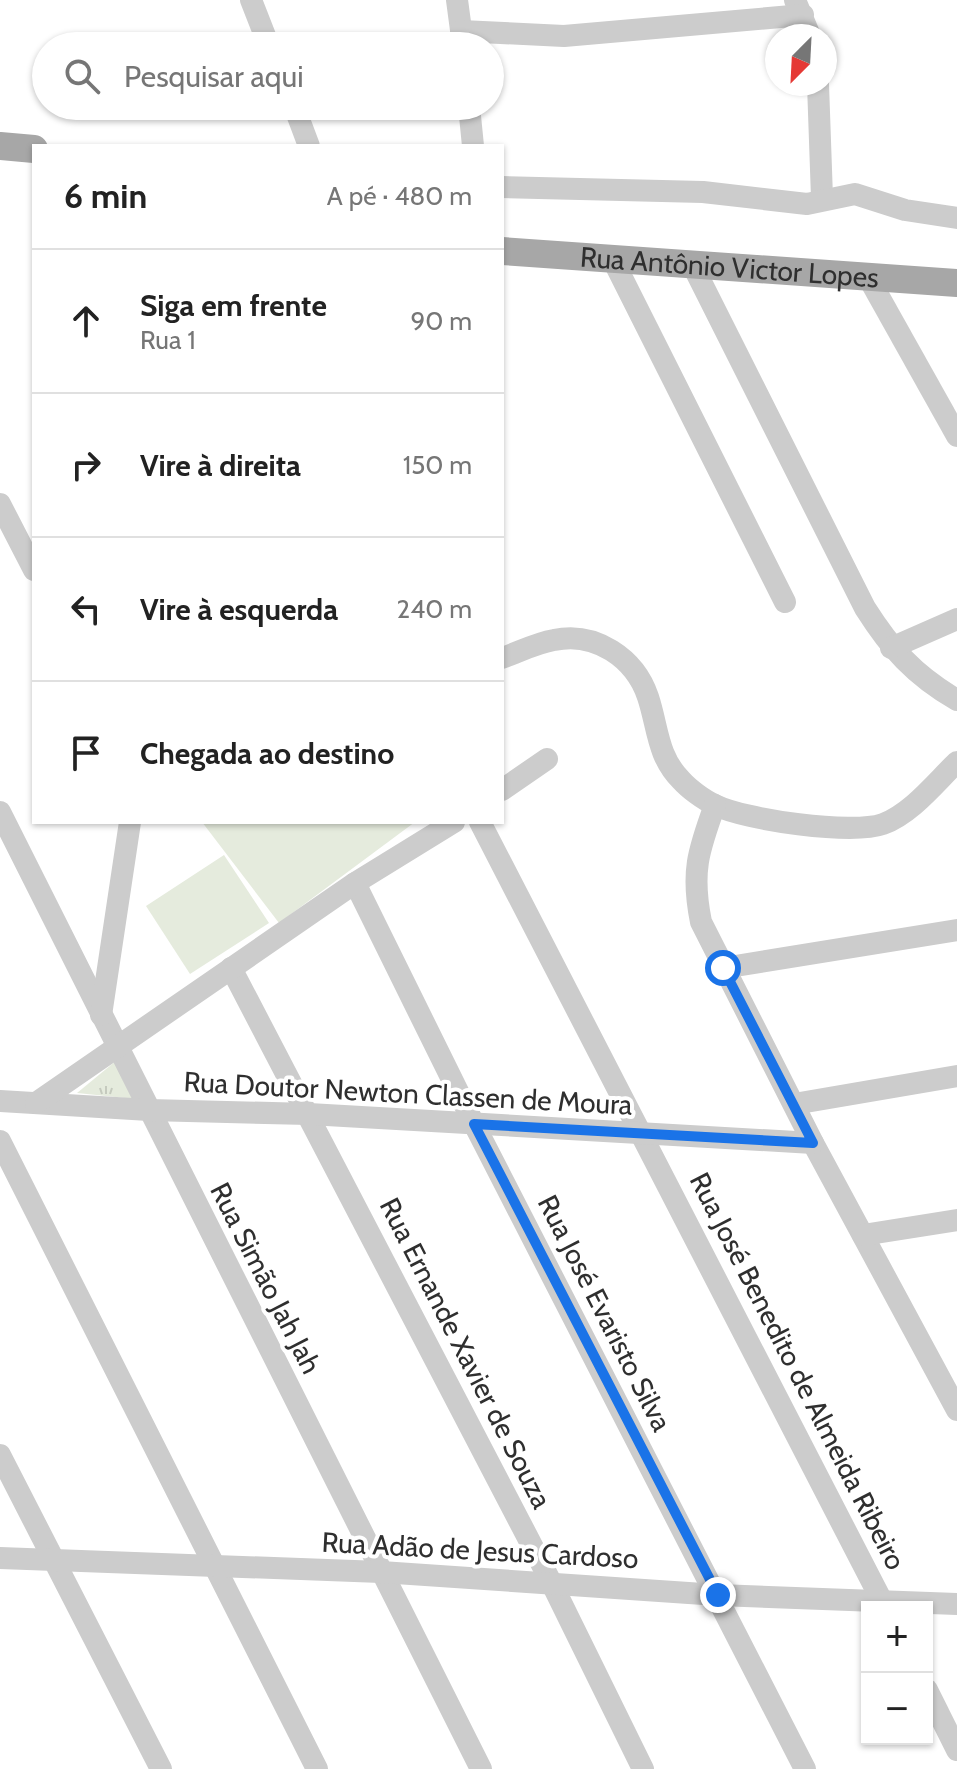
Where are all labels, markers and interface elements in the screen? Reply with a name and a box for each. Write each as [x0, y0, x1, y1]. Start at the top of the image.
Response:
north arrow [765, 24, 837, 96]
search box [32, 32, 504, 120]
icon: search [60, 54, 104, 98]
text: Pesquisar aqui [124, 58, 304, 95]
text: 6 min [64, 175, 147, 217]
text: A pé · 480 m [327, 180, 472, 212]
street label: Rua Antônio Victor Lopes [579, 240, 880, 294]
text: Siga em frente [140, 287, 327, 324]
icon: ahead [64, 299, 108, 343]
text: 90 m [410, 305, 472, 337]
text: Rua 1 [140, 324, 196, 356]
icon: right [64, 443, 108, 487]
text: Vire à direita [140, 447, 301, 484]
text: 150 m [403, 449, 472, 481]
icon: left [64, 587, 108, 631]
text: Vire à esquerda [140, 591, 338, 628]
text: 240 m [397, 593, 472, 625]
icon: arrive [64, 731, 108, 775]
text: Chegada ao destino [140, 735, 394, 772]
route start [705, 950, 741, 986]
street label: Rua Doutor Newton Classen de Moura [183, 1064, 634, 1122]
street label: Rua José Benedito de Almeida Ribeiro [683, 1167, 913, 1575]
street label: Rua Simão Jah Jah [203, 1177, 329, 1379]
street label: Rua José Evaristo Silva [531, 1189, 680, 1437]
street label: Rua Ernande Xavier de Souza [373, 1192, 559, 1514]
street label: Rua Adão de Jesus Cardoso [321, 1525, 639, 1575]
route end [700, 1577, 736, 1613]
map controls [861, 1601, 933, 1745]
button: + [861, 1601, 933, 1673]
button: − [861, 1673, 933, 1745]

